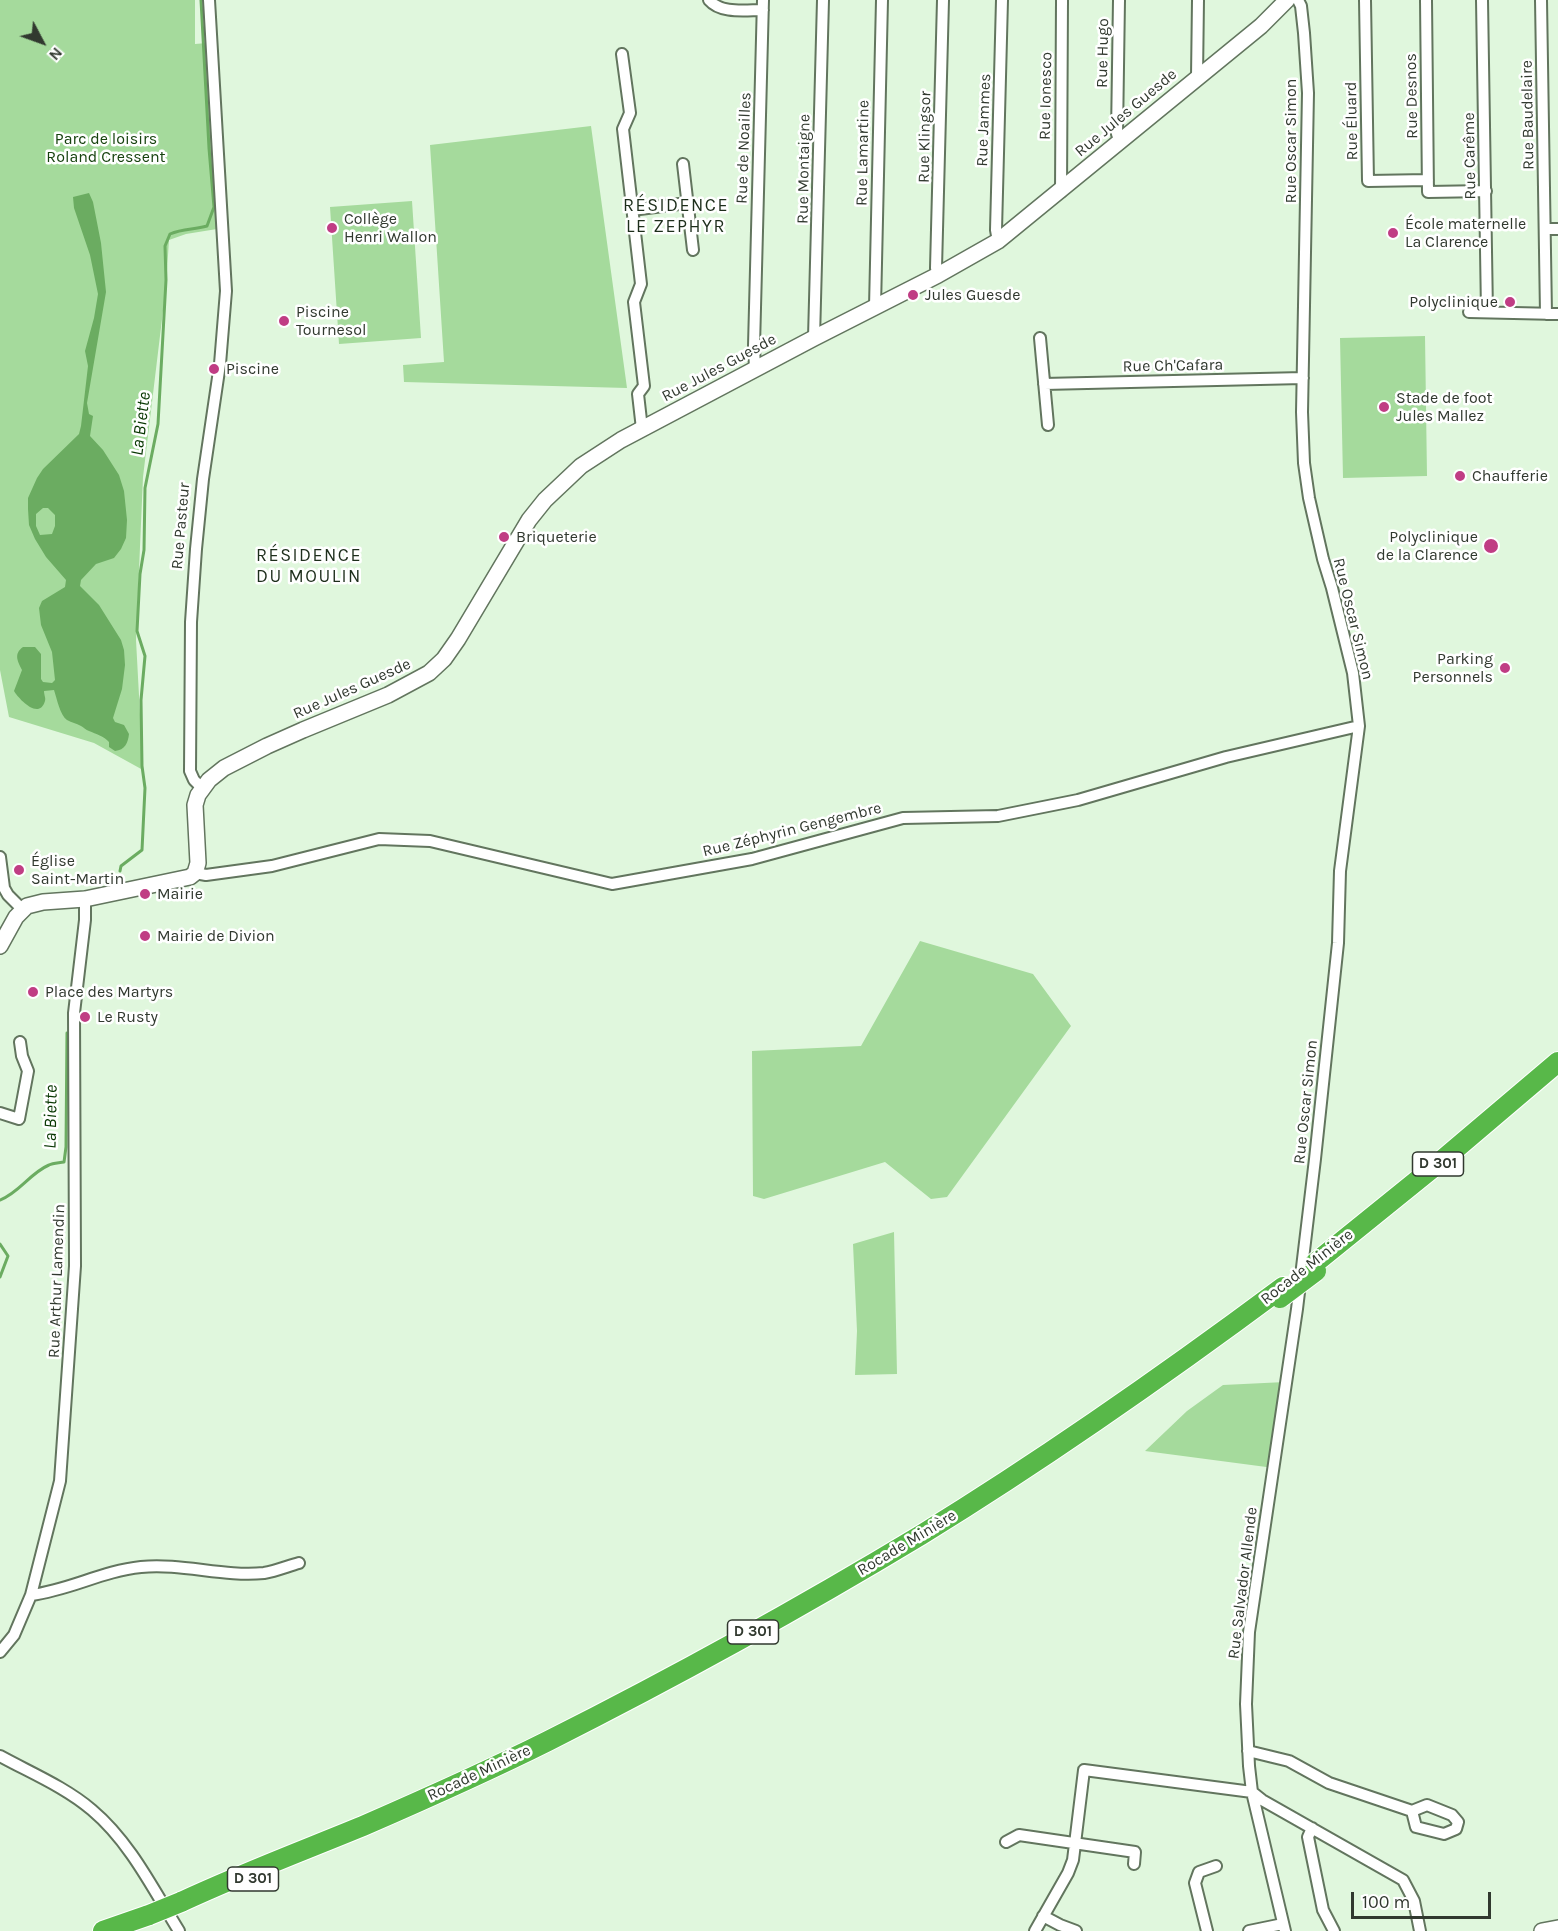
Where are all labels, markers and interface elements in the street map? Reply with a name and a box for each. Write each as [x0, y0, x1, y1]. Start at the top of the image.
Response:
north arrow [12, 12, 72, 72]
street label: Rue Hugo [1093, 18, 1113, 88]
text: N [45, 44, 67, 65]
street label: Rue Ionesco [1036, 52, 1056, 140]
street label: Rue Desnos [1402, 53, 1422, 139]
street label: Rue Baudelaire [1517, 60, 1539, 170]
street label: Rue Jules Guesde [1071, 65, 1181, 161]
street label: Rue Jammes [973, 73, 995, 167]
street label: Rue Oscar Simon [1281, 79, 1301, 203]
street label: Rue Éluard [1342, 81, 1362, 161]
street label: Rue Klingsor [915, 91, 935, 183]
street label: Rue de Noailles [732, 92, 756, 204]
street label: Rue Lamartine [852, 100, 874, 206]
street label: Rue Carême [1460, 112, 1480, 200]
street label: Rue Montaigne [793, 114, 815, 224]
park label: Parc de loisirs Roland Cressent [46, 129, 166, 167]
district label: RÉSIDENCE LE ZEPHYR [623, 195, 729, 238]
place label: Collège Henri Wallon [344, 209, 437, 247]
place label: École maternelle La Clarence [1405, 214, 1526, 252]
marker: Collège Henri Wallon [325, 221, 339, 235]
marker: École maternelle La Clarence [1386, 226, 1400, 240]
place label: Jules Guesde [925, 285, 1020, 305]
marker: Jules Guesde [906, 288, 920, 302]
place label: Polyclinique [1409, 292, 1498, 312]
marker: Polyclinique [1503, 295, 1517, 309]
place label: Piscine Tournesol [296, 302, 366, 340]
marker: Piscine Tournesol [277, 314, 291, 328]
street label: Rue Jules Guesde [658, 330, 780, 406]
street label: Rue Ch'Cafara [1123, 356, 1223, 376]
place label: Piscine [226, 359, 279, 379]
marker: Piscine [207, 362, 221, 376]
place label: Stade de foot Jules Mallez [1396, 388, 1492, 426]
water label: La Biette [126, 391, 156, 457]
marker: Stade de foot Jules Mallez [1377, 400, 1391, 414]
place label: Chaufferie [1472, 466, 1548, 486]
marker: Chaufferie [1453, 469, 1467, 483]
street label: Rue Pasteur [168, 482, 194, 570]
place label: Briqueterie [516, 527, 597, 547]
place label: Polyclinique de la Clarence [1376, 527, 1478, 565]
marker: Briqueterie [497, 530, 511, 544]
marker: Polyclinique de la Clarence [1482, 537, 1500, 555]
district label: RÉSIDENCE DU MOULIN [256, 545, 362, 588]
street label: Rue Oscar Simon [1329, 556, 1377, 682]
place label: Parking Personnels [1413, 649, 1493, 687]
street label: Rue Jules Guesde [290, 654, 414, 724]
marker: Parking Personnels [1498, 661, 1512, 675]
street label: Rue Zéphyrin Gengembre [701, 798, 883, 862]
place label: Église Saint-Martin [31, 851, 124, 889]
marker: Église Saint-Martin [12, 863, 26, 877]
place label: Mairie [157, 884, 203, 904]
marker: Mairie [138, 887, 152, 901]
place label: Mairie de Divion [157, 926, 275, 946]
marker: Mairie de Divion [138, 929, 152, 943]
place label: Place des Martyrs [45, 982, 173, 1002]
marker: Place des Martyrs [26, 985, 40, 999]
place label: Le Rusty [97, 1007, 158, 1027]
marker: Le Rusty [78, 1010, 92, 1024]
street label: Rue Oscar Simon [1290, 1039, 1322, 1165]
water label: La Biette [40, 1085, 62, 1149]
road number: D 301 [1412, 1152, 1464, 1176]
street label: Rue Arthur Lamendin [45, 1203, 69, 1359]
street label: Rocade Minière [1257, 1225, 1357, 1309]
street label: Rocade Minière [854, 1506, 960, 1580]
street label: Rue Salvador Allende [1224, 1506, 1262, 1660]
road number: D 301 [728, 1620, 778, 1644]
street label: Rocade Minière [424, 1741, 534, 1805]
road number: D 301 [228, 1867, 278, 1891]
scale bar [1354, 1880, 1494, 1918]
text: 100 m [1362, 1891, 1410, 1913]

